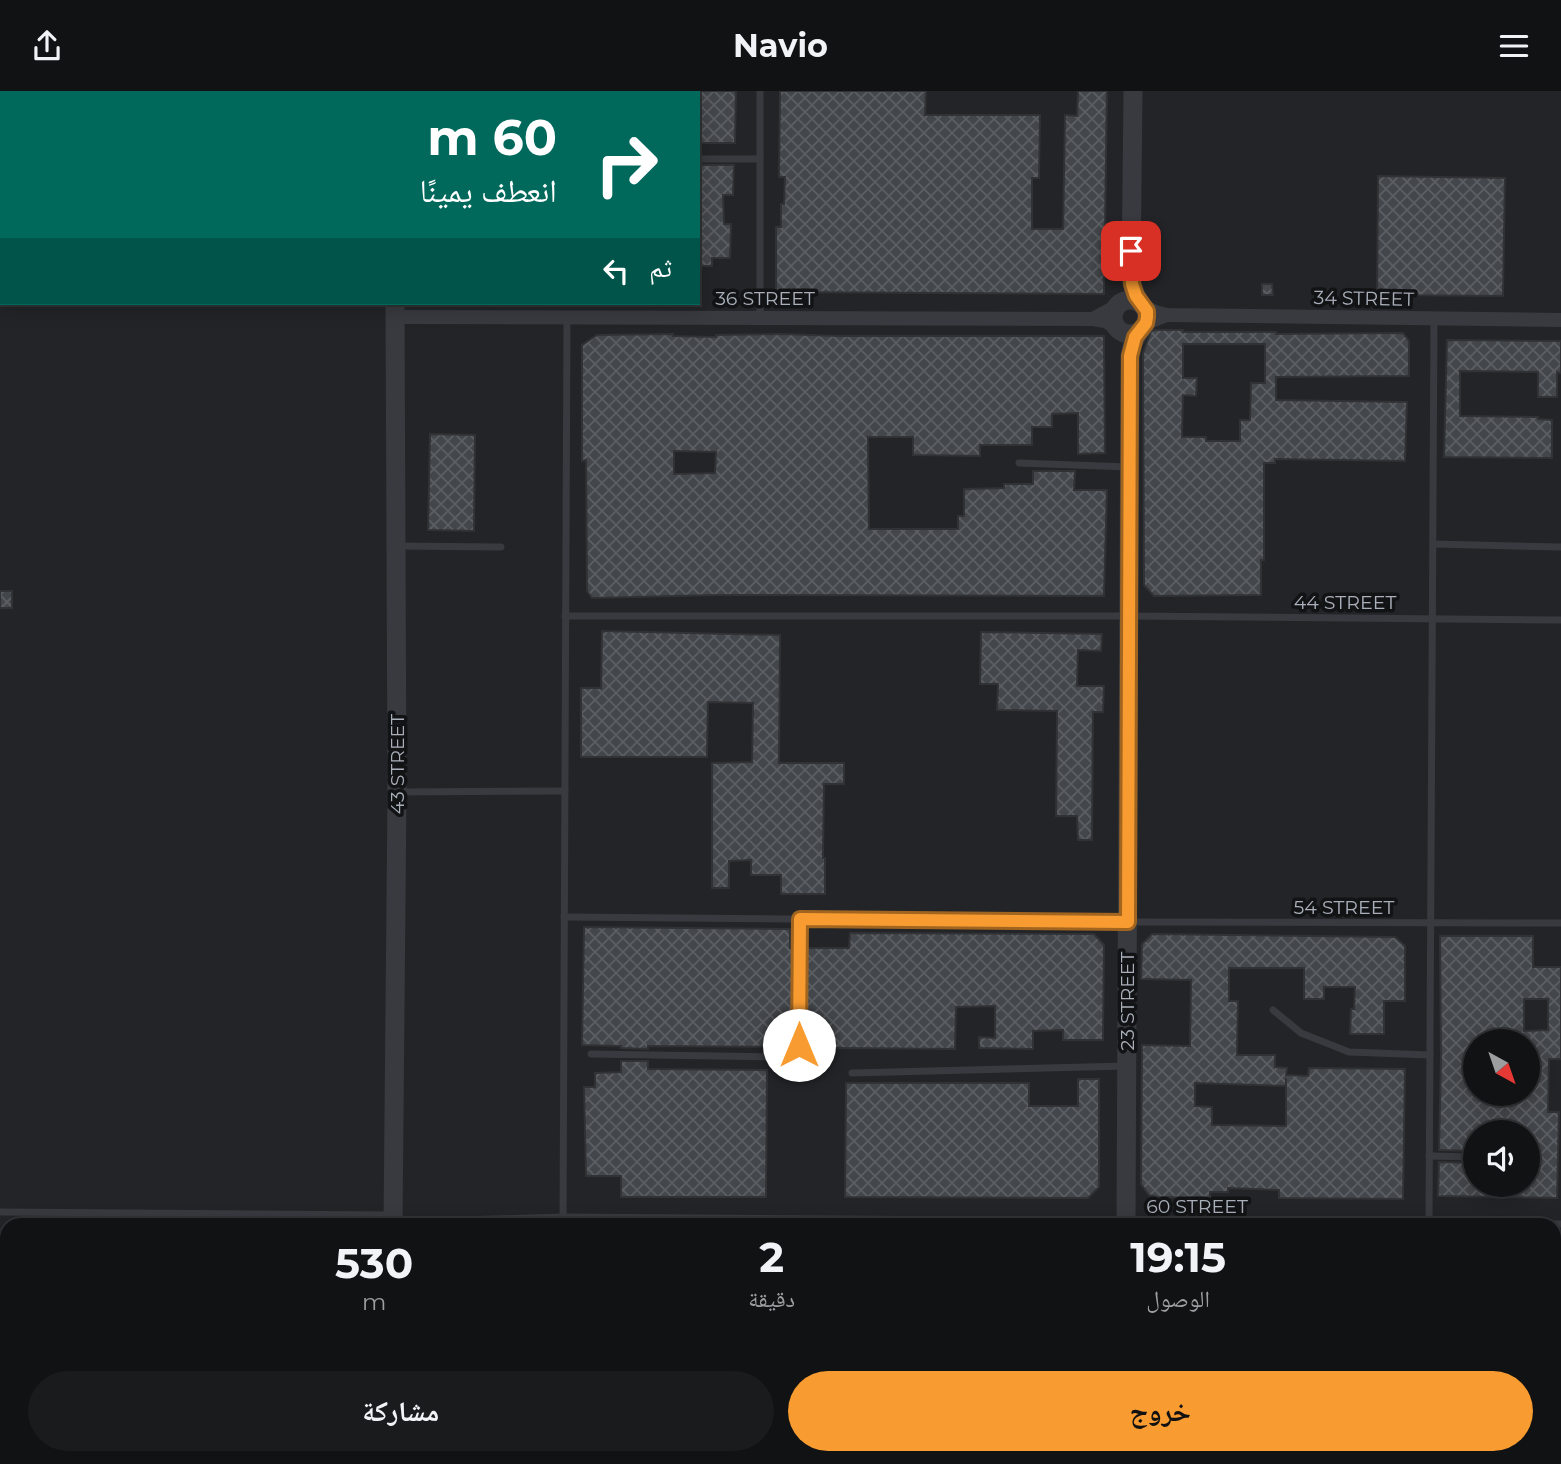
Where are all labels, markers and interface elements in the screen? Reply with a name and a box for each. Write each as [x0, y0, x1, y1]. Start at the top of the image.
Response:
text: Navio [733, 26, 828, 65]
icon: share [28, 27, 66, 65]
icon: menu [1495, 27, 1533, 65]
text: 60 m [427, 108, 557, 167]
icon: right [581, 119, 672, 210]
text: انعطف يمينًا [420, 171, 557, 210]
pin [1101, 221, 1161, 281]
icon: arrive [1112, 232, 1150, 270]
icon: left [597, 252, 635, 290]
text: ثم [649, 252, 672, 284]
street label: 34 STREET [1313, 286, 1415, 311]
street label: 36 STREET [715, 287, 815, 310]
street label: 44 STREET [1294, 591, 1396, 614]
street label: 43 STREET [386, 714, 409, 814]
street label: 54 STREET [1294, 896, 1394, 919]
street label: 23 STREET [1116, 951, 1139, 1050]
position arrow [762, 1008, 836, 1082]
north arrow [1463, 1029, 1540, 1106]
map controls [1463, 1029, 1540, 1197]
button: sound [1463, 1120, 1540, 1197]
street label: 60 STREET [1146, 1195, 1248, 1218]
text: 2 [759, 1231, 784, 1283]
text: 19:15 [1130, 1231, 1226, 1283]
text: 530 [335, 1237, 413, 1289]
text: دقيقة [748, 1285, 795, 1313]
text: الوصول [1146, 1285, 1210, 1313]
text: m [362, 1288, 386, 1316]
button: مشاركة [28, 1371, 774, 1451]
button: خروج [788, 1371, 1533, 1451]

